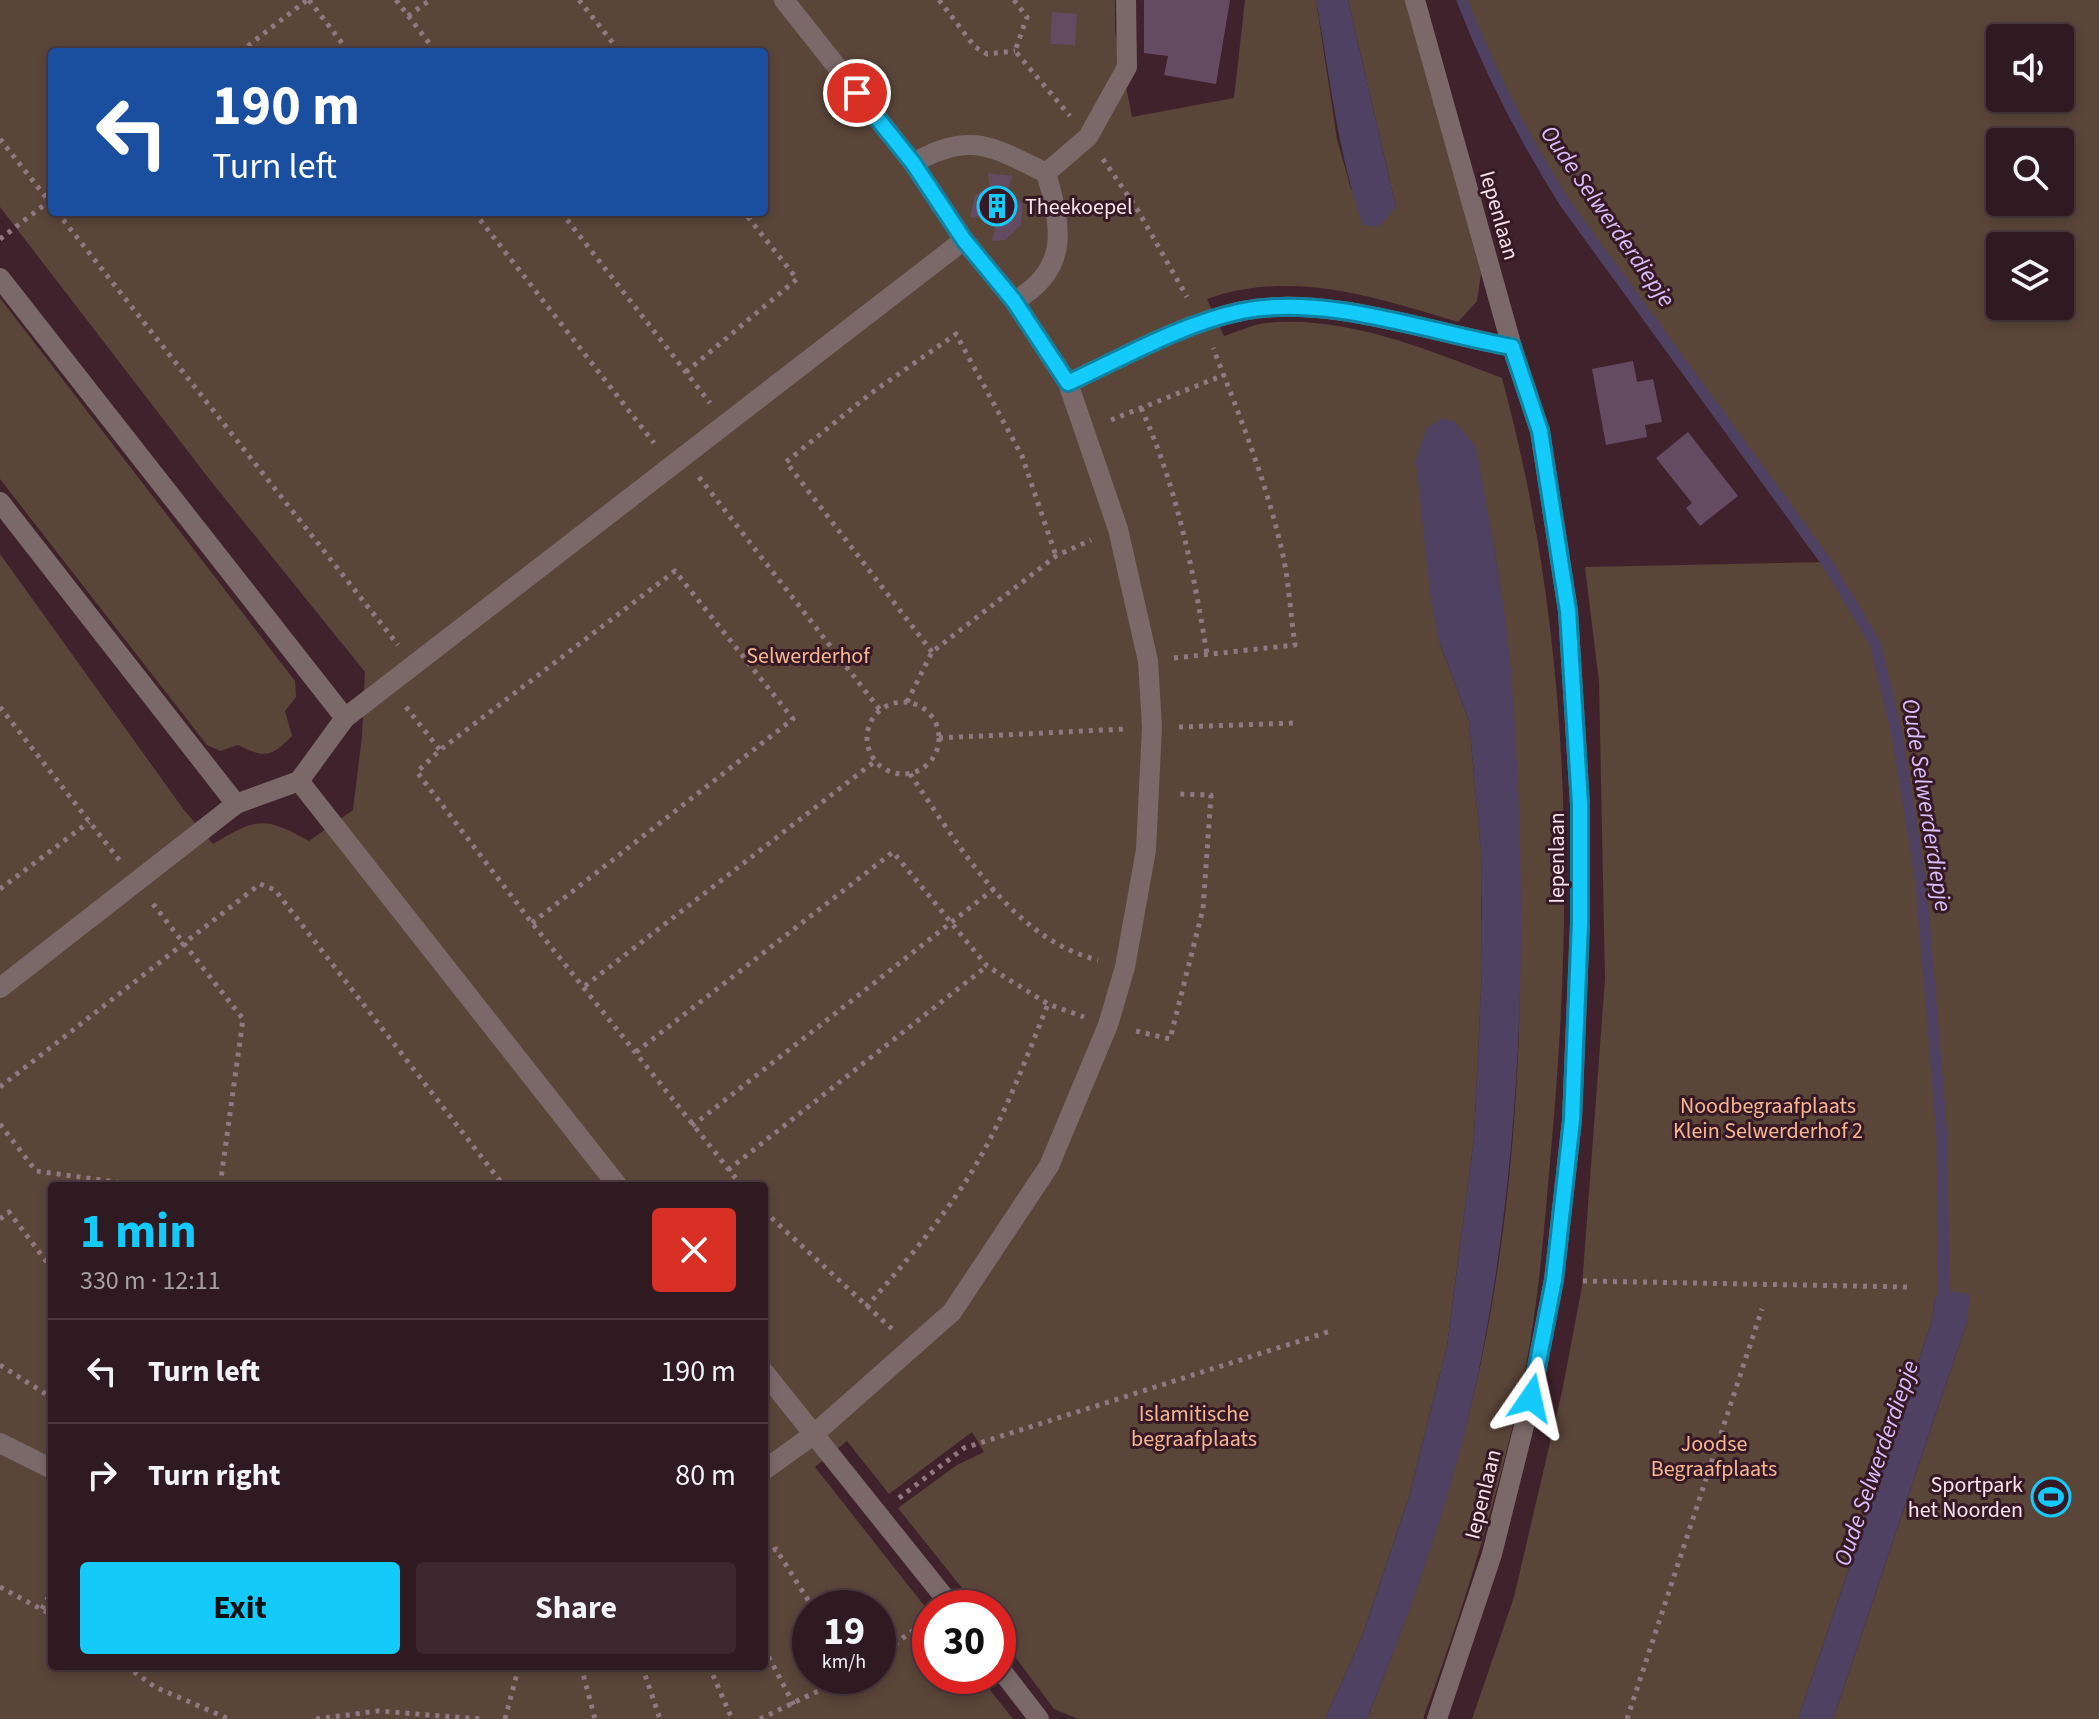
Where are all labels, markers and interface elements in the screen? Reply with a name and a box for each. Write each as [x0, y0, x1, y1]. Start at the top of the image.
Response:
map controls [1986, 24, 2074, 320]
button: sound [1986, 24, 2074, 112]
pin [823, 59, 891, 127]
text: 190 m [212, 67, 360, 146]
icon: arrive [835, 71, 879, 115]
icon: left [80, 80, 184, 184]
water label: Oude Selwerderdiepje [1532, 118, 1684, 315]
button: search [1986, 128, 2074, 216]
text: Turn left [212, 141, 337, 192]
street label: Iepenlaan [1471, 167, 1527, 264]
building icon: Theekoepel [976, 185, 1018, 227]
place label: Theekoepel [1025, 191, 1133, 223]
button: layers [1986, 232, 2074, 320]
park label: Selwerderhof [746, 640, 871, 672]
water label: Oude Selwerderdiepje [1892, 696, 1961, 914]
street label: Iepenlaan [1541, 812, 1573, 904]
park label: Noodbegraafplaats Klein Selwerderhof 2 [1673, 1090, 1863, 1147]
text: 1 min [80, 1198, 197, 1266]
button: close [652, 1208, 736, 1292]
text: 330 m · 12:11 [80, 1262, 221, 1299]
icon: left [80, 1349, 124, 1393]
text: Turn left [148, 1350, 260, 1393]
text: 190 m [660, 1350, 736, 1393]
position arrow [1489, 1356, 1573, 1440]
water label: Oude Selwerderdiepje [1825, 1356, 1928, 1571]
park label: Islamitische begraafplaats [1131, 1398, 1257, 1455]
park label: Joodse Begraafplaats [1651, 1428, 1777, 1485]
street label: Iepenlaan [1456, 1446, 1510, 1543]
icon: right [80, 1453, 124, 1497]
text: Turn right [148, 1454, 280, 1497]
text: 80 m [675, 1454, 736, 1497]
place label: Sportpark het Noorden [1908, 1469, 2023, 1526]
sports icon: Sportpark het Noorden [2030, 1476, 2072, 1518]
button: Exit [80, 1562, 400, 1654]
button: Share [416, 1562, 736, 1654]
speed limit sign: 30 [912, 1590, 1016, 1694]
text: 19 [823, 1603, 865, 1660]
text: km/h [822, 1648, 866, 1676]

